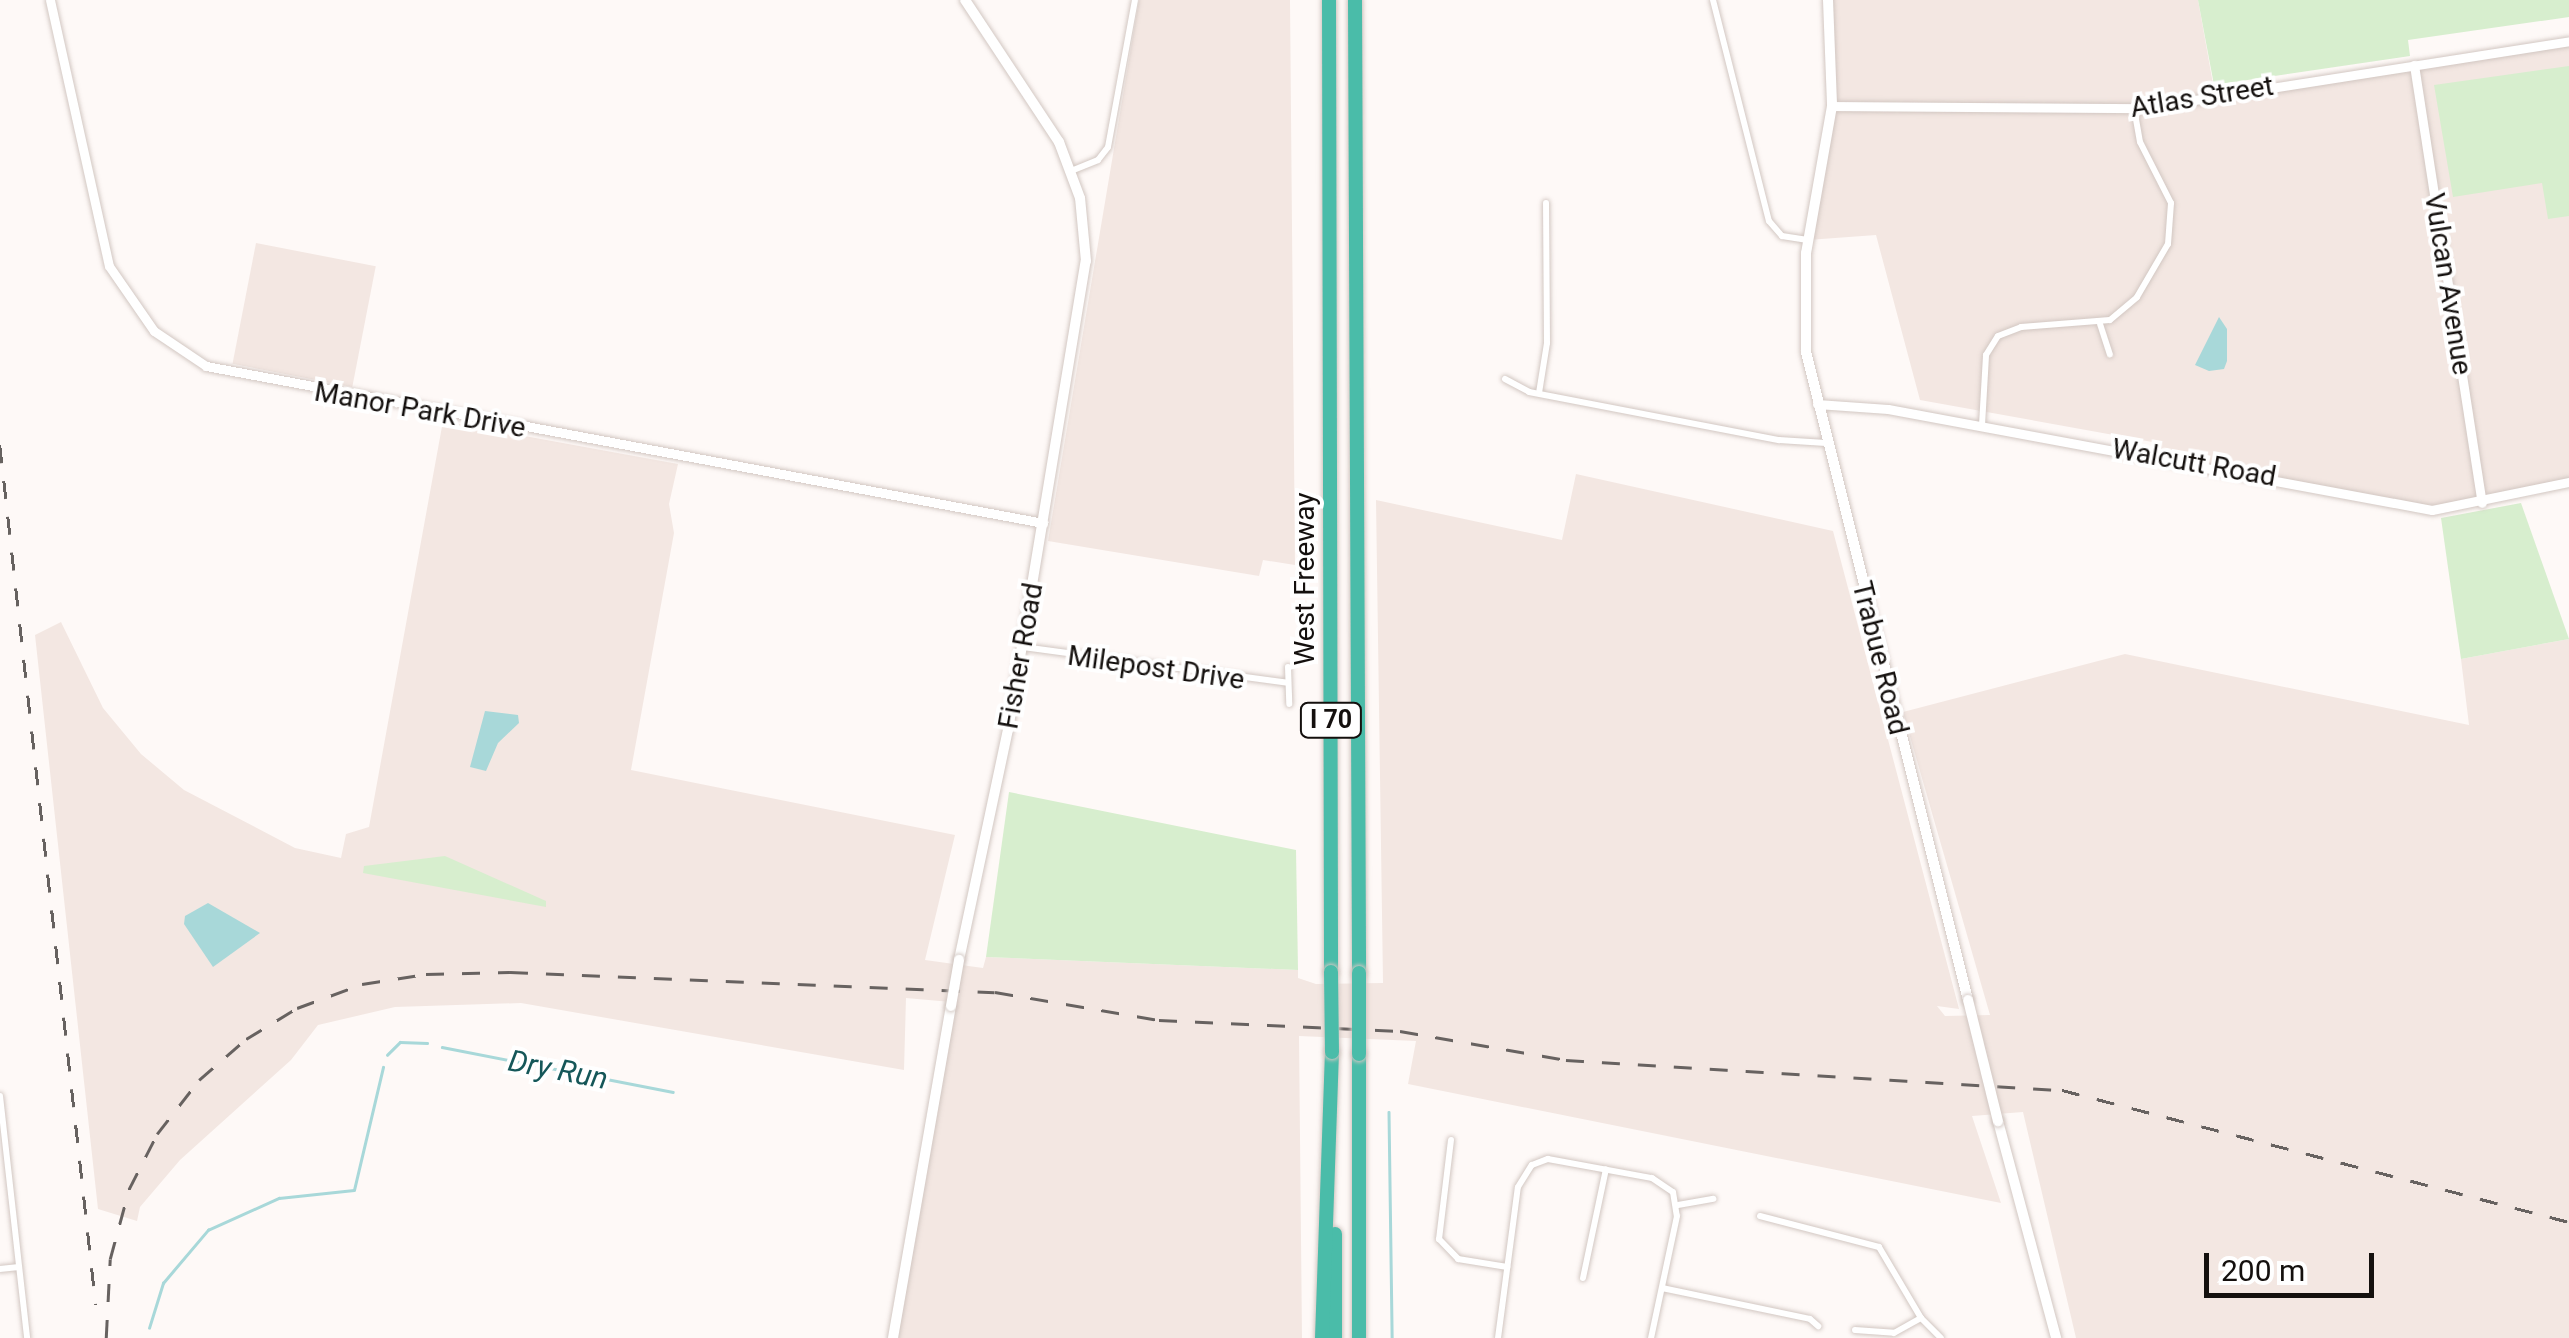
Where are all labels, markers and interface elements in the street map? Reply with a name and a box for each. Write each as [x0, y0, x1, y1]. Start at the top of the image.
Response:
street label: Atlas Street [2128, 69, 2276, 125]
street label: Vulcan Avenue [2417, 191, 2479, 377]
street label: Manor Park Drive [312, 375, 528, 445]
street label: Walcutt Road [2109, 432, 2279, 494]
street label: West Freeway [1288, 492, 1322, 666]
street label: Trabue Road [1845, 578, 1915, 738]
street label: Fisher Road [992, 580, 1050, 732]
street label: Milepost Drive [1065, 639, 1247, 697]
road number: I 70 [1298, 700, 1364, 740]
water label: Dry Run [505, 1043, 611, 1097]
scale bar [2209, 1233, 2379, 1295]
text: 200 m [2221, 1253, 2305, 1288]

